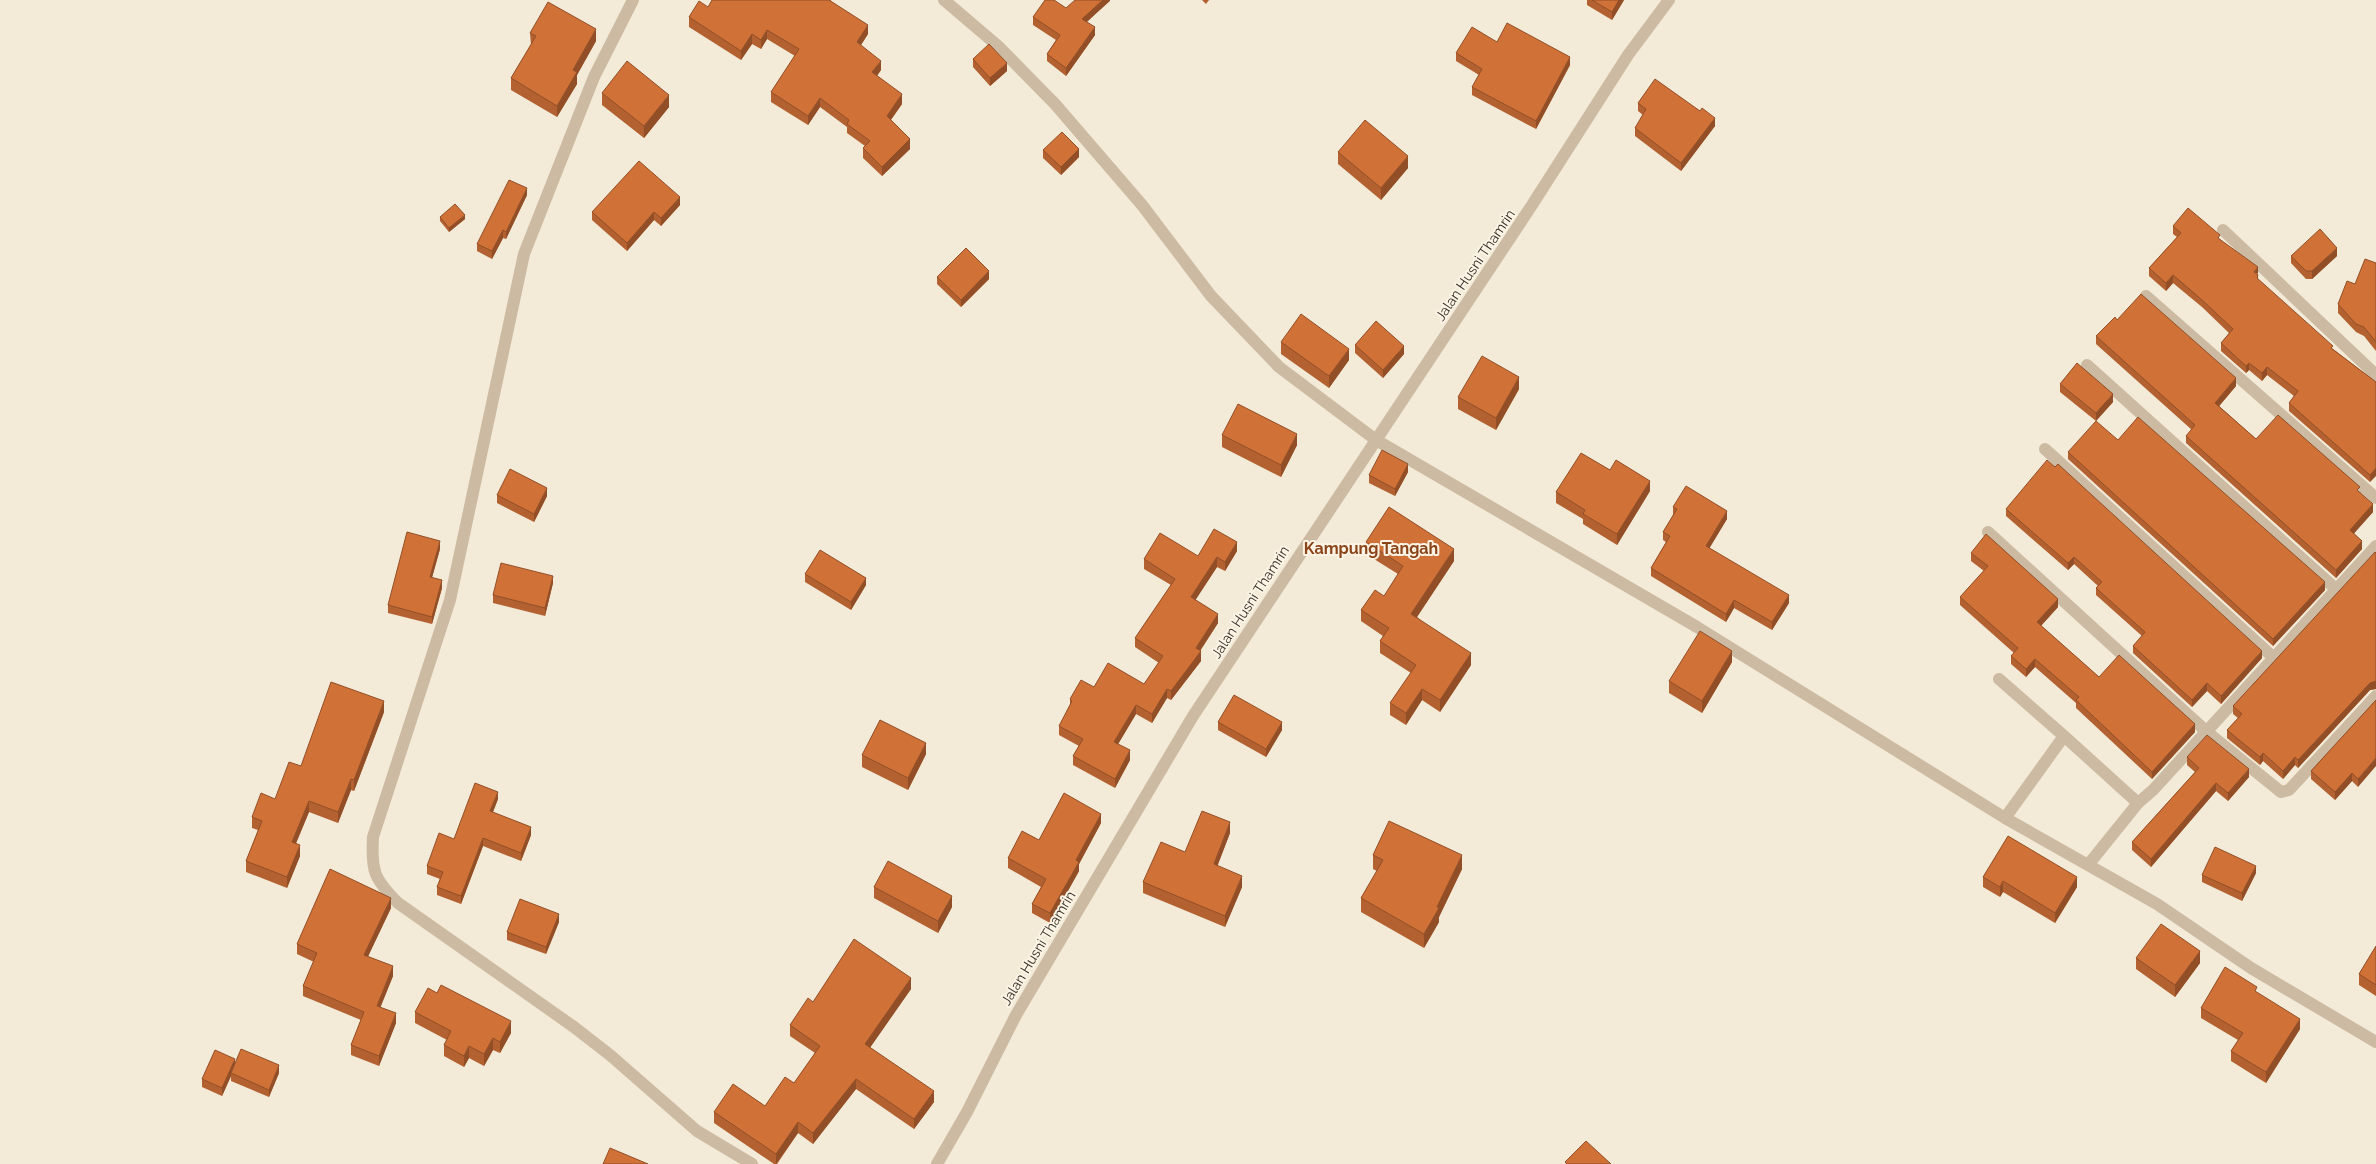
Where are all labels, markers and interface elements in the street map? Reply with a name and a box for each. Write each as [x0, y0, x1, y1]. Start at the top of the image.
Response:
street label: Jalan Husni Thamrin [1432, 206, 1518, 324]
district label: Kampung Tangah [1304, 539, 1438, 558]
street label: Jalan Husni Thamrin [1208, 543, 1292, 661]
street label: Jalan Husni Thamrin [998, 888, 1078, 1008]

